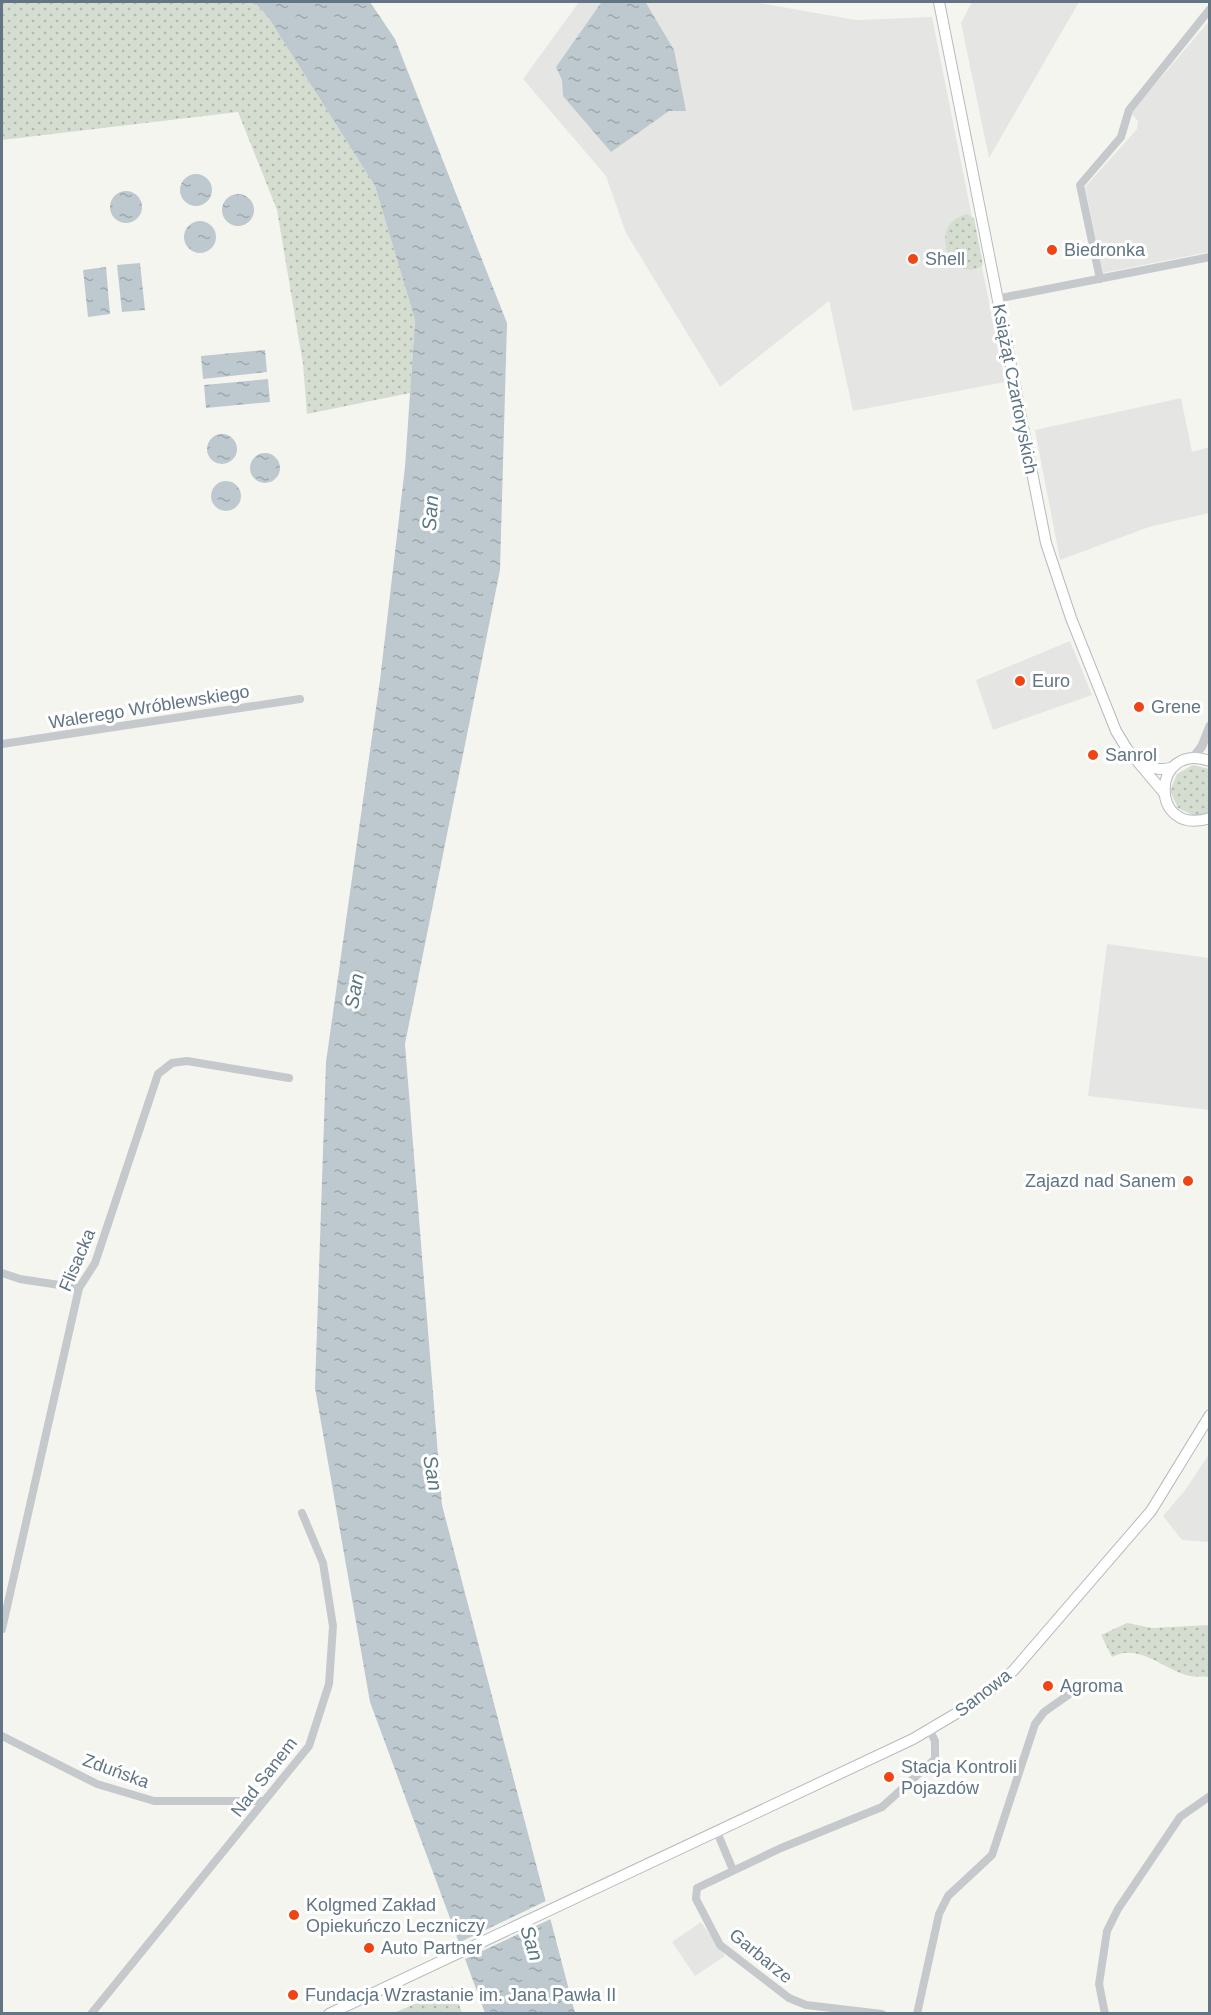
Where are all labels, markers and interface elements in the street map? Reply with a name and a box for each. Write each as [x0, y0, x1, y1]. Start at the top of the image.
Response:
place label: Biedronka [1064, 240, 1146, 260]
marker: Biedronka [1045, 243, 1059, 257]
place label: Shell [925, 249, 965, 269]
marker: Shell [906, 252, 920, 266]
street label: Książąt Czartoryskich [989, 302, 1041, 476]
water label: San [418, 494, 442, 532]
place label: Euro [1032, 671, 1070, 691]
marker: Euro [1013, 674, 1027, 688]
street label: Walerego Wróblewskiego [47, 681, 251, 733]
place label: Grene [1151, 697, 1201, 717]
marker: Grene [1132, 700, 1146, 714]
place label: Sanrol [1105, 745, 1157, 765]
marker: Sanrol [1086, 748, 1100, 762]
water label: San [340, 972, 368, 1010]
place label: Zajazd nad Sanem [1025, 1171, 1176, 1191]
marker: Zajazd nad Sanem [1181, 1174, 1195, 1188]
street label: Flisacka [55, 1225, 99, 1294]
water label: San [419, 1454, 447, 1492]
street label: Sanowa [951, 1664, 1016, 1721]
place label: Agroma [1060, 1676, 1124, 1696]
marker: Agroma [1041, 1679, 1055, 1693]
street label: Nad Sanem [227, 1733, 301, 1821]
street label: Zduńska [80, 1750, 153, 1793]
place label: Stacja Kontroli Pojazdów [901, 1757, 1017, 1798]
marker: Stacja Kontroli Pojazdów [882, 1770, 896, 1784]
place label: Kolgmed Zakład Opiekuńczo Leczniczy [306, 1895, 485, 1936]
marker: Kolgmed Zakład Opiekuńczo Leczniczy [287, 1908, 301, 1922]
water label: San [516, 1923, 548, 1963]
street label: Garbarze [726, 1925, 796, 1987]
place label: Auto Partner [381, 1938, 482, 1958]
marker: Auto Partner [362, 1941, 376, 1955]
place label: Fundacja Wzrastanie im. Jana Pawła II [305, 1985, 616, 2005]
marker: Fundacja Wzrastanie im. Jana Pawła II [286, 1988, 300, 2002]

